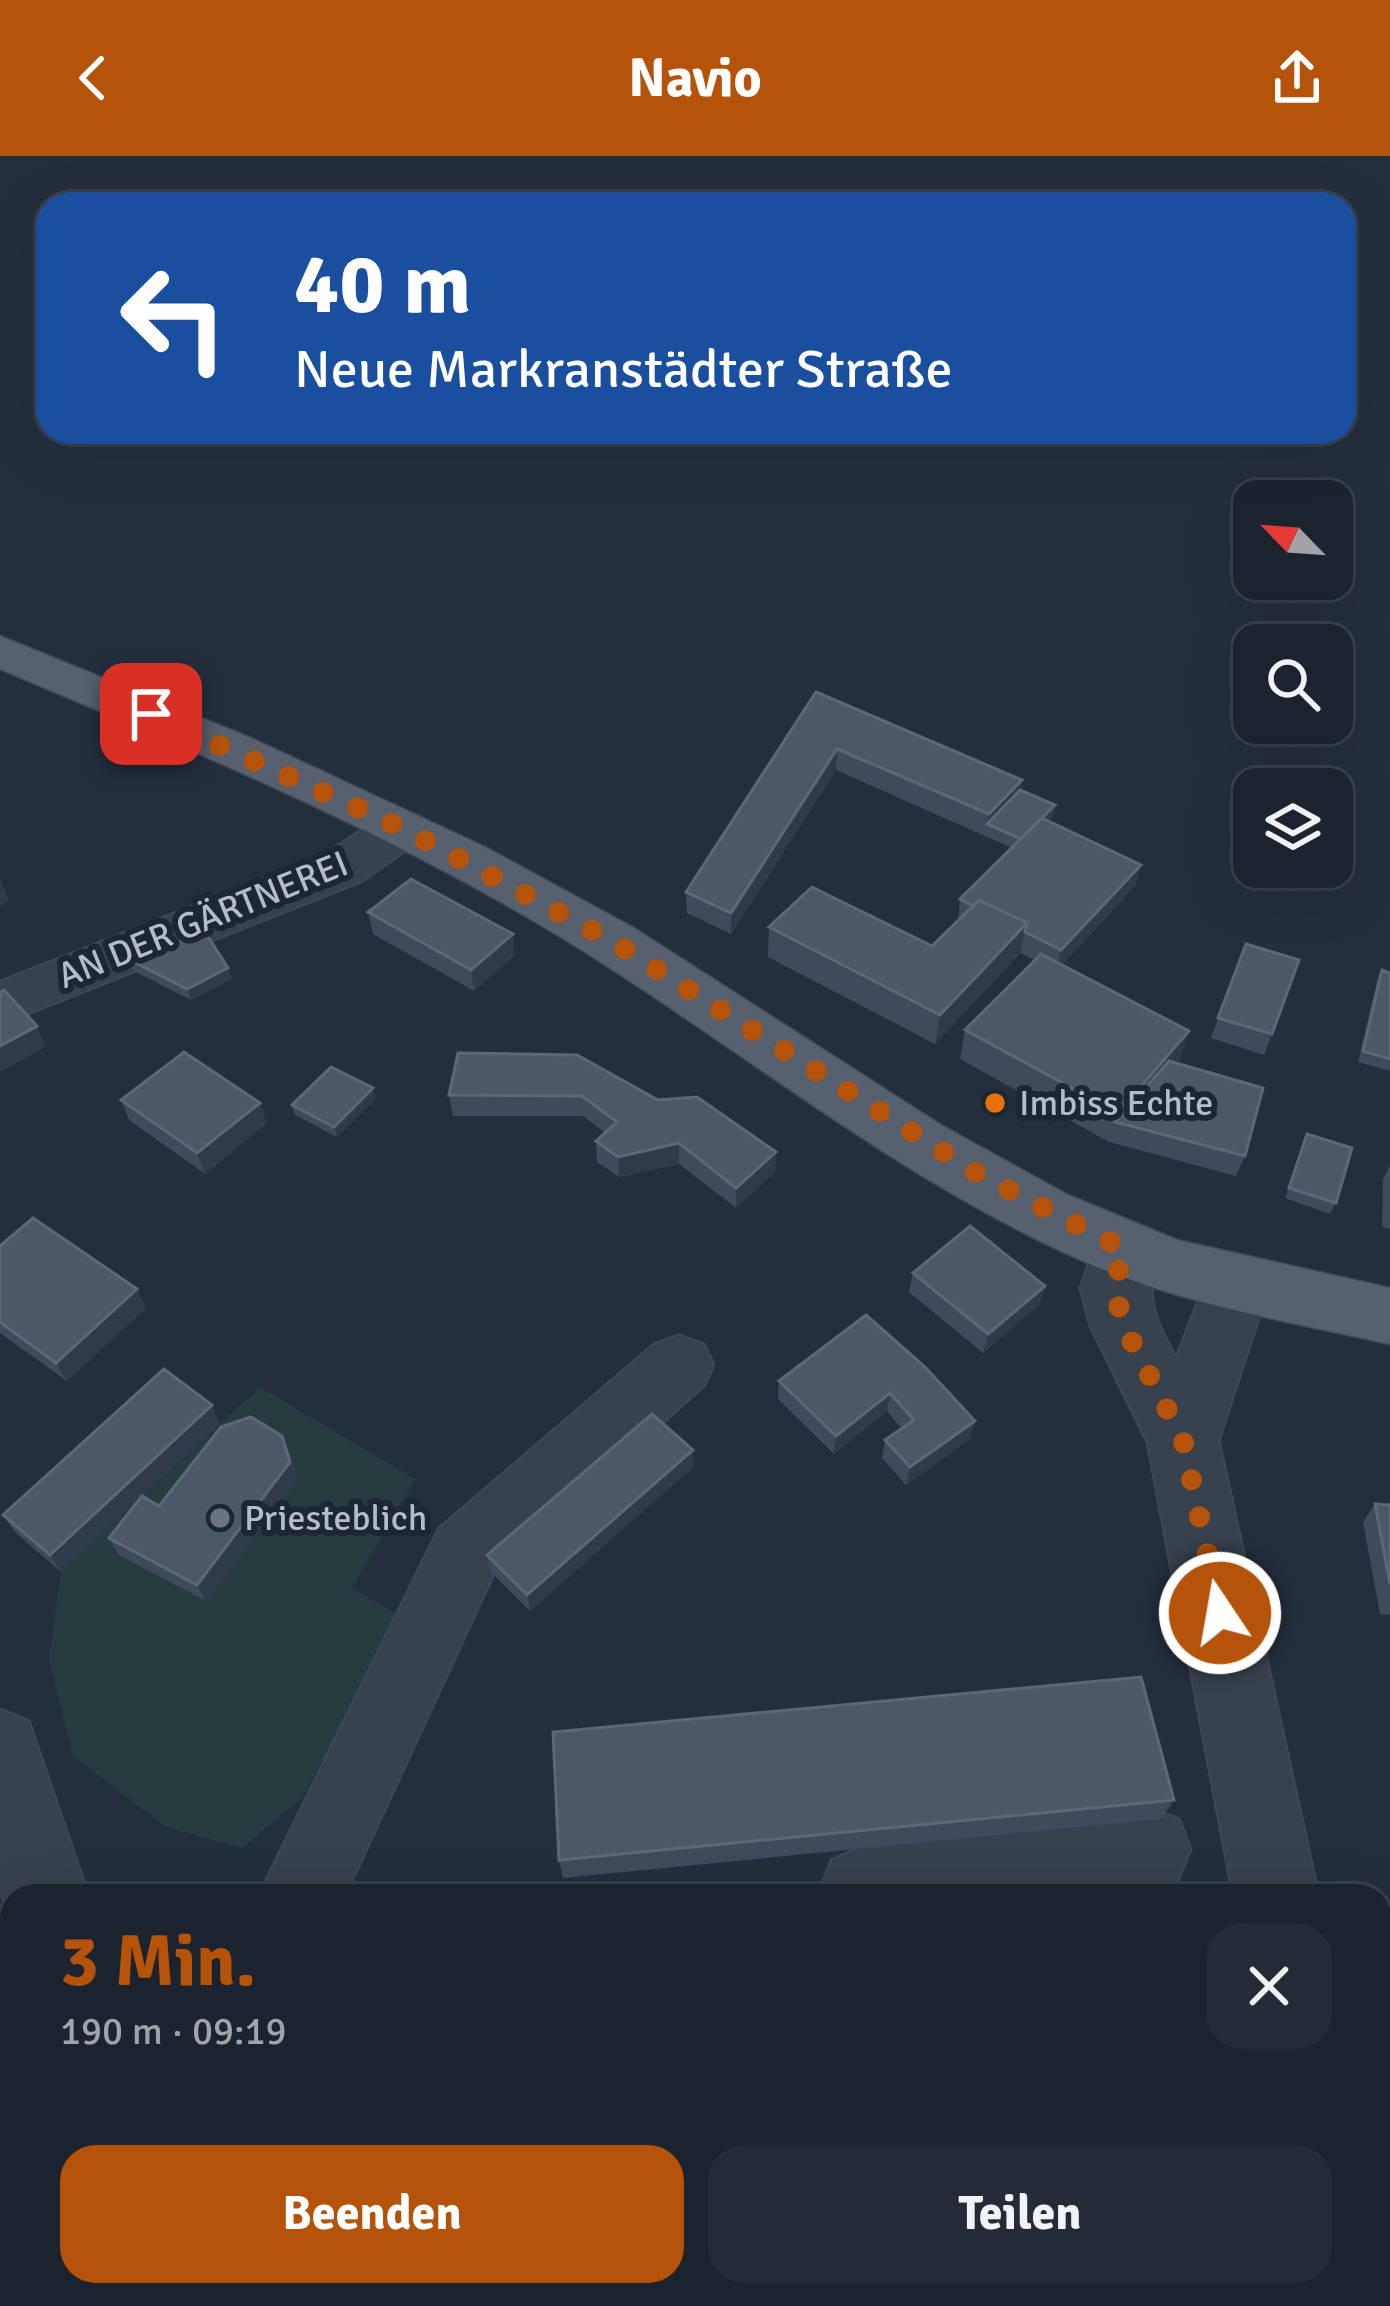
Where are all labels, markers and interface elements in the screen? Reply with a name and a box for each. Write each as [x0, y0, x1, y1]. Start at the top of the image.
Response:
icon: back [60, 45, 126, 111]
text: Navio [628, 45, 762, 112]
icon: share [1264, 45, 1330, 111]
text: 40 m [294, 233, 471, 337]
icon: left [96, 240, 252, 396]
text: Neue Markranstädter Straße [294, 336, 952, 403]
north arrow [1233, 480, 1353, 600]
map controls [1233, 480, 1353, 888]
button: search [1233, 624, 1353, 744]
pin [100, 663, 202, 765]
icon: arrive [118, 681, 184, 747]
button: layers [1233, 768, 1353, 888]
street label: AN DER GÄRTNEREI [51, 841, 355, 999]
place label: Imbiss Echte [1019, 1081, 1213, 1126]
marker: Imbiss Echte [982, 1090, 1008, 1116]
place label: Priesteblich [244, 1496, 427, 1541]
marker: Priesteblich [207, 1505, 233, 1531]
position arrow [1157, 1550, 1283, 1676]
text: 3 Min. [60, 1917, 256, 2006]
button: close [1206, 1923, 1332, 2049]
text: 190 m · 09:19 [60, 2007, 287, 2055]
button: Beenden [60, 2145, 684, 2283]
button: Teilen [708, 2145, 1332, 2283]

